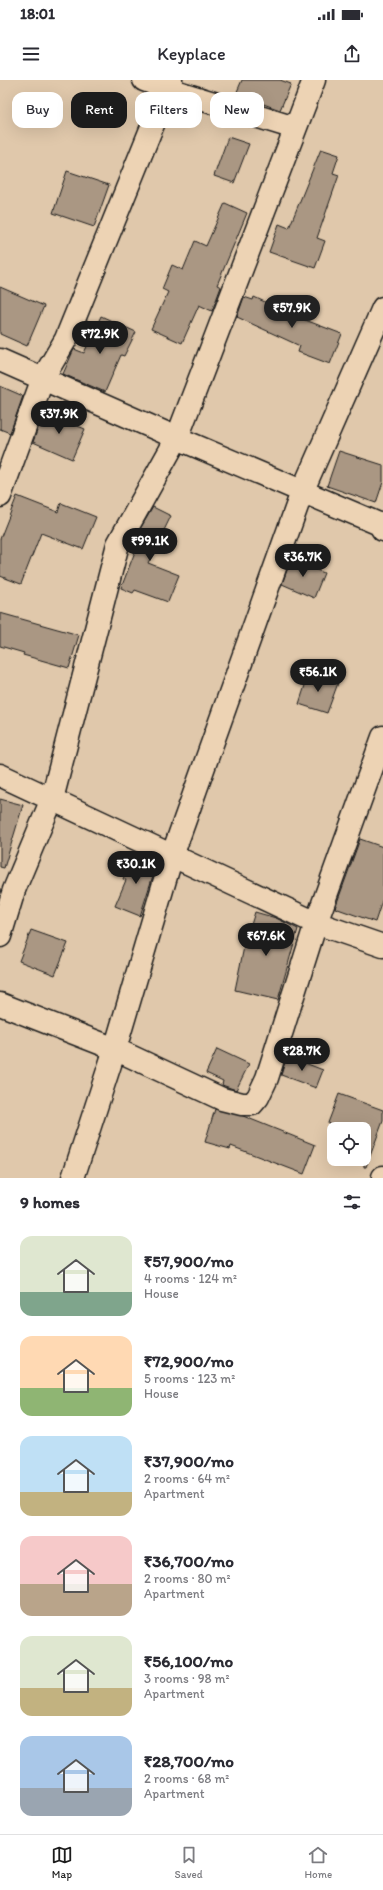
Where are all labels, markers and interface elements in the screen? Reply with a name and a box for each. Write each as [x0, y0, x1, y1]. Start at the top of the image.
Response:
text: 18:01 [20, 5, 55, 23]
icon: menu [20, 43, 42, 65]
text: Keyplace [157, 43, 226, 65]
icon: share [341, 43, 363, 65]
chip: Buy [12, 92, 63, 128]
chip: Rent [71, 92, 127, 128]
chip: Filters [135, 92, 202, 128]
chip: New [210, 92, 264, 128]
pin: ₹57.9K [259, 295, 325, 329]
text: ₹57.9K [273, 300, 311, 315]
pin: ₹72.9K [67, 321, 133, 355]
text: ₹72.9K [81, 326, 119, 341]
pin: ₹37.9K [26, 401, 92, 435]
text: ₹37.9K [40, 406, 78, 421]
pin: ₹99.1K [117, 528, 183, 562]
text: ₹99.1K [131, 533, 169, 548]
pin: ₹36.7K [270, 544, 336, 578]
text: ₹36.7K [284, 549, 322, 564]
pin: ₹56.1K [285, 659, 351, 693]
text: ₹56.1K [299, 664, 337, 679]
pin: ₹30.1K [103, 851, 169, 885]
text: ₹30.1K [117, 856, 155, 871]
pin: ₹67.6K [233, 923, 299, 957]
text: ₹67.6K [247, 928, 285, 943]
pin: ₹28.7K [269, 1038, 335, 1072]
text: ₹28.7K [283, 1043, 321, 1058]
map controls [327, 1122, 371, 1166]
button: locate [327, 1122, 371, 1166]
icon: filters [341, 1191, 363, 1213]
text: 9 homes [20, 1192, 80, 1212]
text: ₹57,900/mo [144, 1251, 234, 1271]
icon: home [52, 1252, 100, 1300]
text: 4 rooms · 124 m² [144, 1271, 237, 1286]
text: House [144, 1286, 179, 1301]
text: ₹72,900/mo [144, 1351, 234, 1371]
icon: home [52, 1352, 100, 1400]
text: 5 rooms · 123 m² [144, 1371, 235, 1386]
text: House [144, 1386, 179, 1401]
text: ₹37,900/mo [144, 1451, 234, 1471]
icon: home [52, 1452, 100, 1500]
text: 2 rooms · 64 m² [144, 1471, 230, 1486]
text: Apartment [144, 1486, 205, 1501]
text: ₹36,700/mo [144, 1551, 234, 1571]
icon: home [52, 1552, 100, 1600]
text: 2 rooms · 80 m² [144, 1571, 231, 1586]
text: Apartment [144, 1586, 205, 1601]
text: ₹56,100/mo [144, 1651, 233, 1671]
icon: home [52, 1652, 100, 1700]
text: 3 rooms · 98 m² [144, 1671, 230, 1686]
text: Apartment [144, 1686, 205, 1701]
text: ₹28,700/mo [144, 1751, 234, 1771]
icon: home [52, 1752, 100, 1800]
text: 2 rooms · 68 m² [144, 1771, 229, 1786]
text: Apartment [144, 1786, 205, 1801]
tab: Map [51, 1844, 73, 1881]
tab: Saved [175, 1844, 203, 1881]
tab: Home [304, 1844, 332, 1881]

